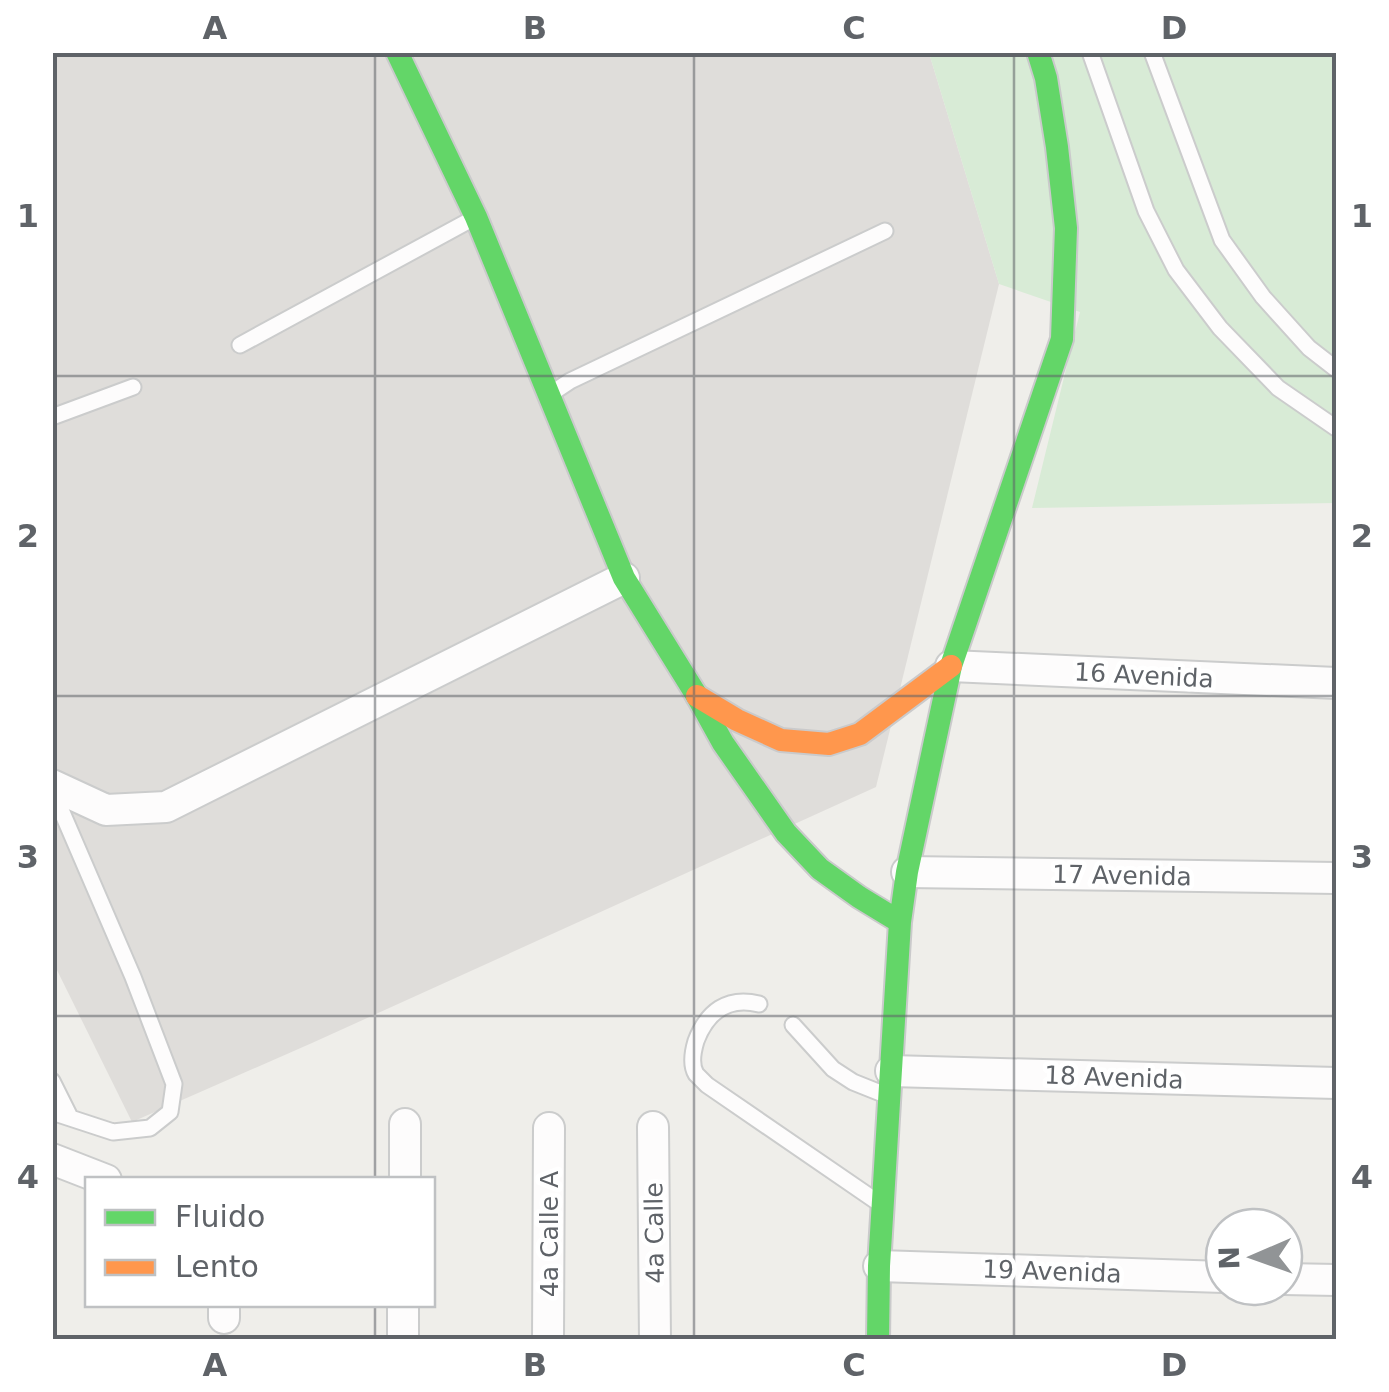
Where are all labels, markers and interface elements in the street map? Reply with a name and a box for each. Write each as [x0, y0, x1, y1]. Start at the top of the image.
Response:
text: A [203, 9, 228, 47]
text: B [523, 9, 547, 47]
text: C [842, 9, 866, 47]
text: D [1161, 9, 1187, 47]
text: 1 [17, 197, 39, 235]
text: 1 [1351, 197, 1373, 235]
text: 2 [17, 517, 39, 555]
text: 2 [1351, 517, 1373, 555]
street label: 16 Avenida [1074, 657, 1214, 694]
text: 3 [17, 838, 39, 876]
text: 3 [1351, 838, 1373, 876]
street label: 17 Avenida [1052, 860, 1192, 891]
street label: 18 Avenida [1044, 1061, 1184, 1094]
text: 4 [17, 1158, 39, 1196]
text: 4 [1351, 1158, 1373, 1196]
street label: 4a Calle A [535, 1171, 564, 1297]
legend [85, 1177, 435, 1307]
street label: 4a Calle [639, 1182, 670, 1284]
text: Fluido [175, 1199, 265, 1234]
north arrow [1204, 1207, 1304, 1307]
text: N [1213, 1246, 1246, 1270]
text: Lento [175, 1249, 259, 1284]
street label: 19 Avenida [982, 1255, 1122, 1288]
text: A [203, 1346, 228, 1384]
text: B [523, 1346, 547, 1384]
text: C [842, 1346, 866, 1384]
text: D [1161, 1346, 1187, 1384]

